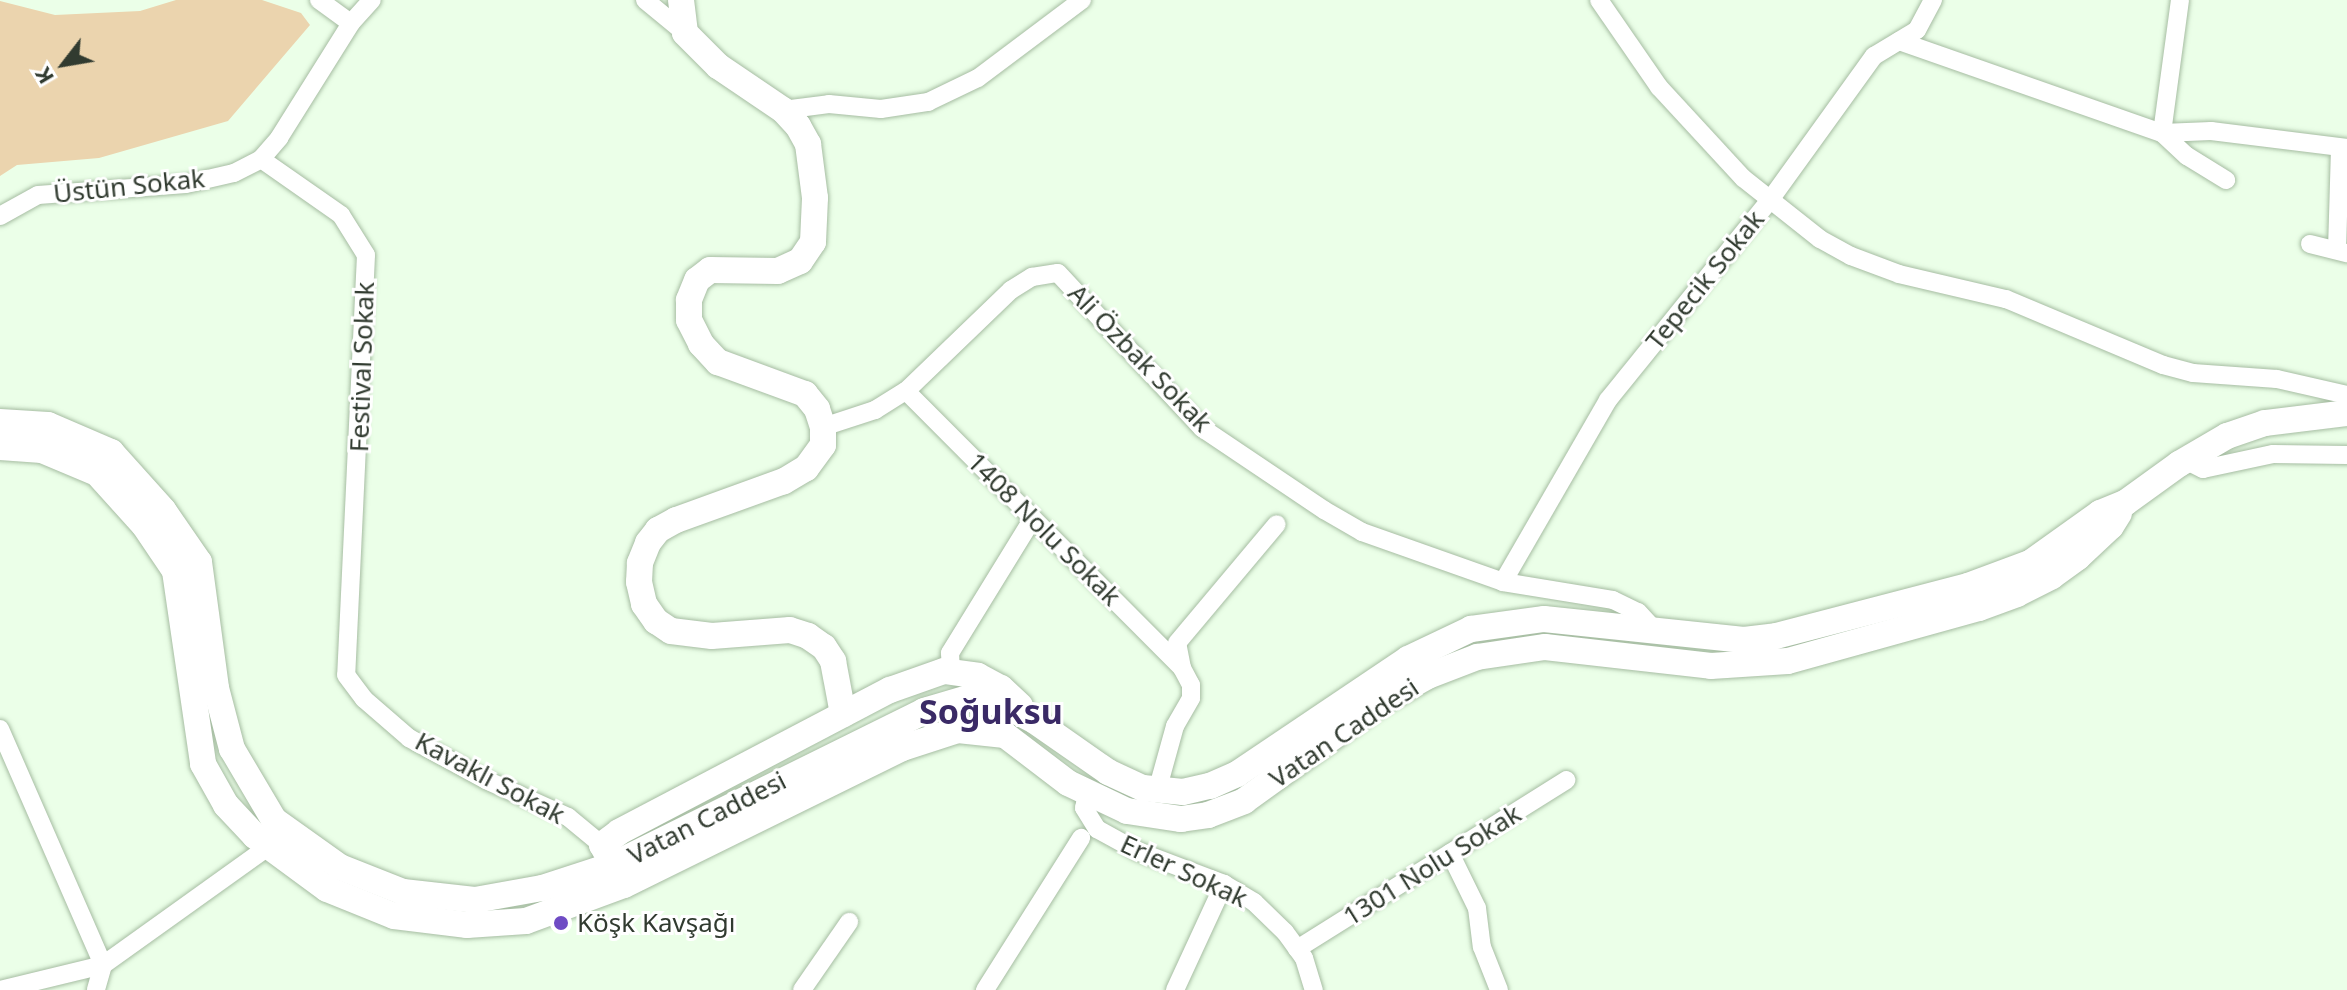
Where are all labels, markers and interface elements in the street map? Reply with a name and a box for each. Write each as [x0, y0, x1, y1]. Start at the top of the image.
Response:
north arrow [24, 24, 104, 104]
text: K [27, 62, 60, 90]
street label: Üstün Sokak [52, 163, 206, 209]
street label: Tepecik Sokak [1639, 204, 1771, 356]
street label: Ali Özbak Sokak [1062, 278, 1218, 438]
street label: Festival Sokak [343, 281, 381, 453]
street label: 1408 Nolu Sokak [961, 446, 1127, 612]
street label: Vatan Caddesi [1263, 672, 1425, 794]
district label: Soğuksu [919, 692, 1063, 732]
street label: Kavaklı Sokak [410, 726, 570, 830]
street label: Vatan Caddesi [623, 765, 791, 871]
street label: 1301 Nolu Sokak [1337, 798, 1527, 932]
street label: Erler Sokak [1116, 828, 1252, 914]
place label: Köşk Kavşağı [577, 907, 736, 939]
marker: Köşk Kavşağı [552, 914, 570, 932]

